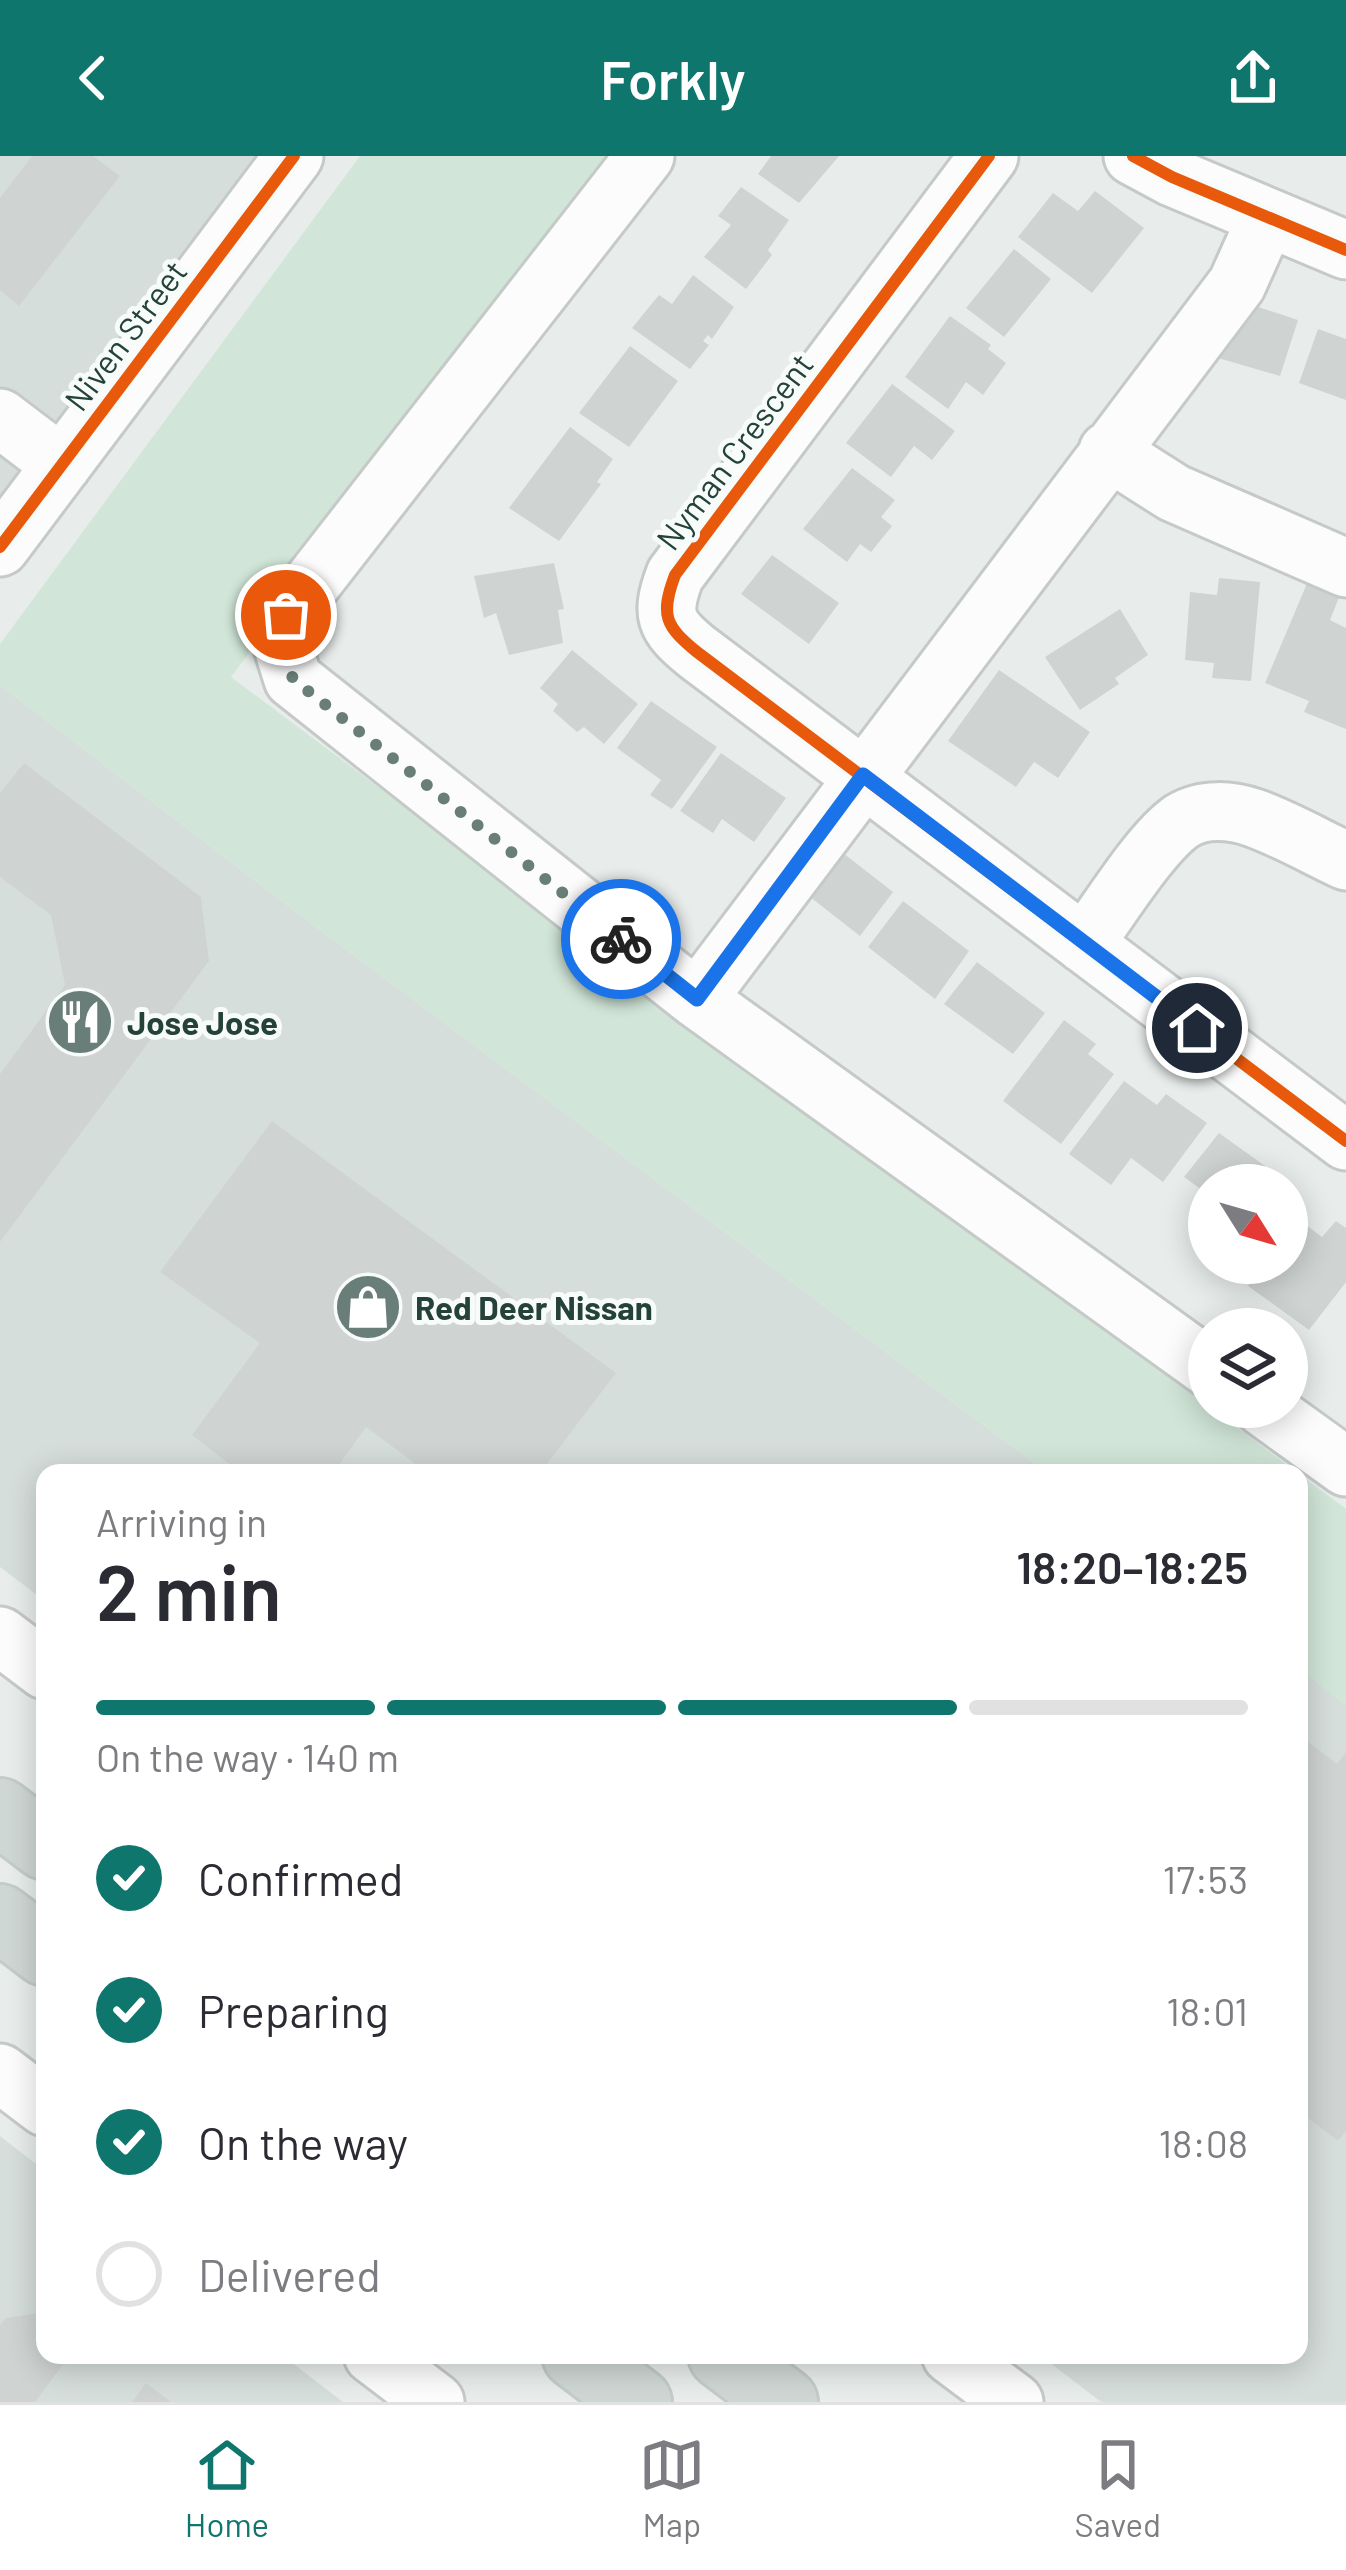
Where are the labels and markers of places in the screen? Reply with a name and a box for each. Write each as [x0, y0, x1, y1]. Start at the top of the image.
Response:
pin [235, 564, 337, 666]
pin [1146, 977, 1248, 1079]
restaurant icon: Jose Jose [45, 987, 115, 1057]
place label: Jose Jose [127, 1002, 278, 1042]
shop icon: Red Deer Nissan [333, 1272, 403, 1342]
place label: Red Deer Nissan [415, 1287, 653, 1327]

